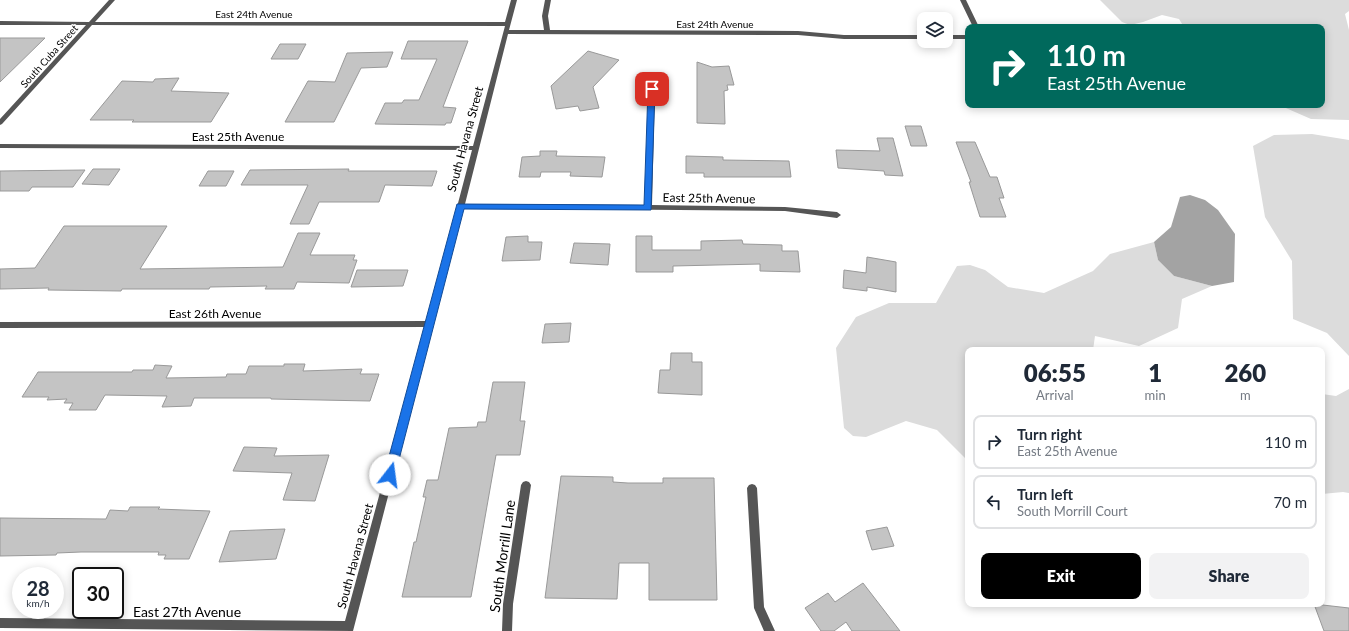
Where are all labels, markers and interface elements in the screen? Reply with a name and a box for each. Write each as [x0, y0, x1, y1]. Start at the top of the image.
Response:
street label: East 24th Avenue [215, 8, 293, 20]
map controls [917, 12, 953, 48]
button: layers [917, 12, 953, 48]
street label: East 24th Avenue [676, 18, 754, 30]
street label: South Cuba Street [18, 22, 80, 90]
text: 110 m [1047, 38, 1126, 72]
icon: right [981, 40, 1033, 92]
pin [635, 72, 669, 106]
text: East 25th Avenue [1047, 72, 1186, 94]
icon: arrive [641, 78, 663, 100]
street label: South Havana Street [444, 84, 486, 193]
street label: East 25th Avenue [192, 129, 284, 144]
street label: East 25th Avenue [663, 190, 755, 206]
street label: East 26th Avenue [169, 306, 261, 321]
text: 06:55 [1024, 358, 1086, 387]
text: 1 [1148, 358, 1162, 387]
text: 260 [1224, 358, 1266, 387]
text: Arrival [1036, 387, 1074, 403]
text: min [1145, 387, 1166, 403]
text: m [1240, 387, 1251, 403]
text: Turn right [1017, 425, 1082, 443]
icon: right [983, 431, 1005, 453]
text: 110 m [1265, 433, 1307, 451]
text: East 25th Avenue [1017, 443, 1117, 459]
position arrow [369, 454, 411, 496]
text: Turn left [1017, 485, 1073, 503]
icon: left [983, 491, 1005, 513]
text: 70 m [1273, 493, 1307, 511]
street label: South Morrill Lane [486, 499, 518, 613]
street label: South Havana Street [334, 501, 376, 610]
text: South Morrill Court [1017, 503, 1128, 519]
button: Exit [981, 553, 1141, 599]
button: Share [1149, 553, 1309, 599]
speed limit sign: 30 [72, 567, 124, 619]
text: 28 [26, 576, 50, 600]
text: km/h [26, 597, 50, 609]
street label: East 27th Avenue [133, 603, 241, 620]

